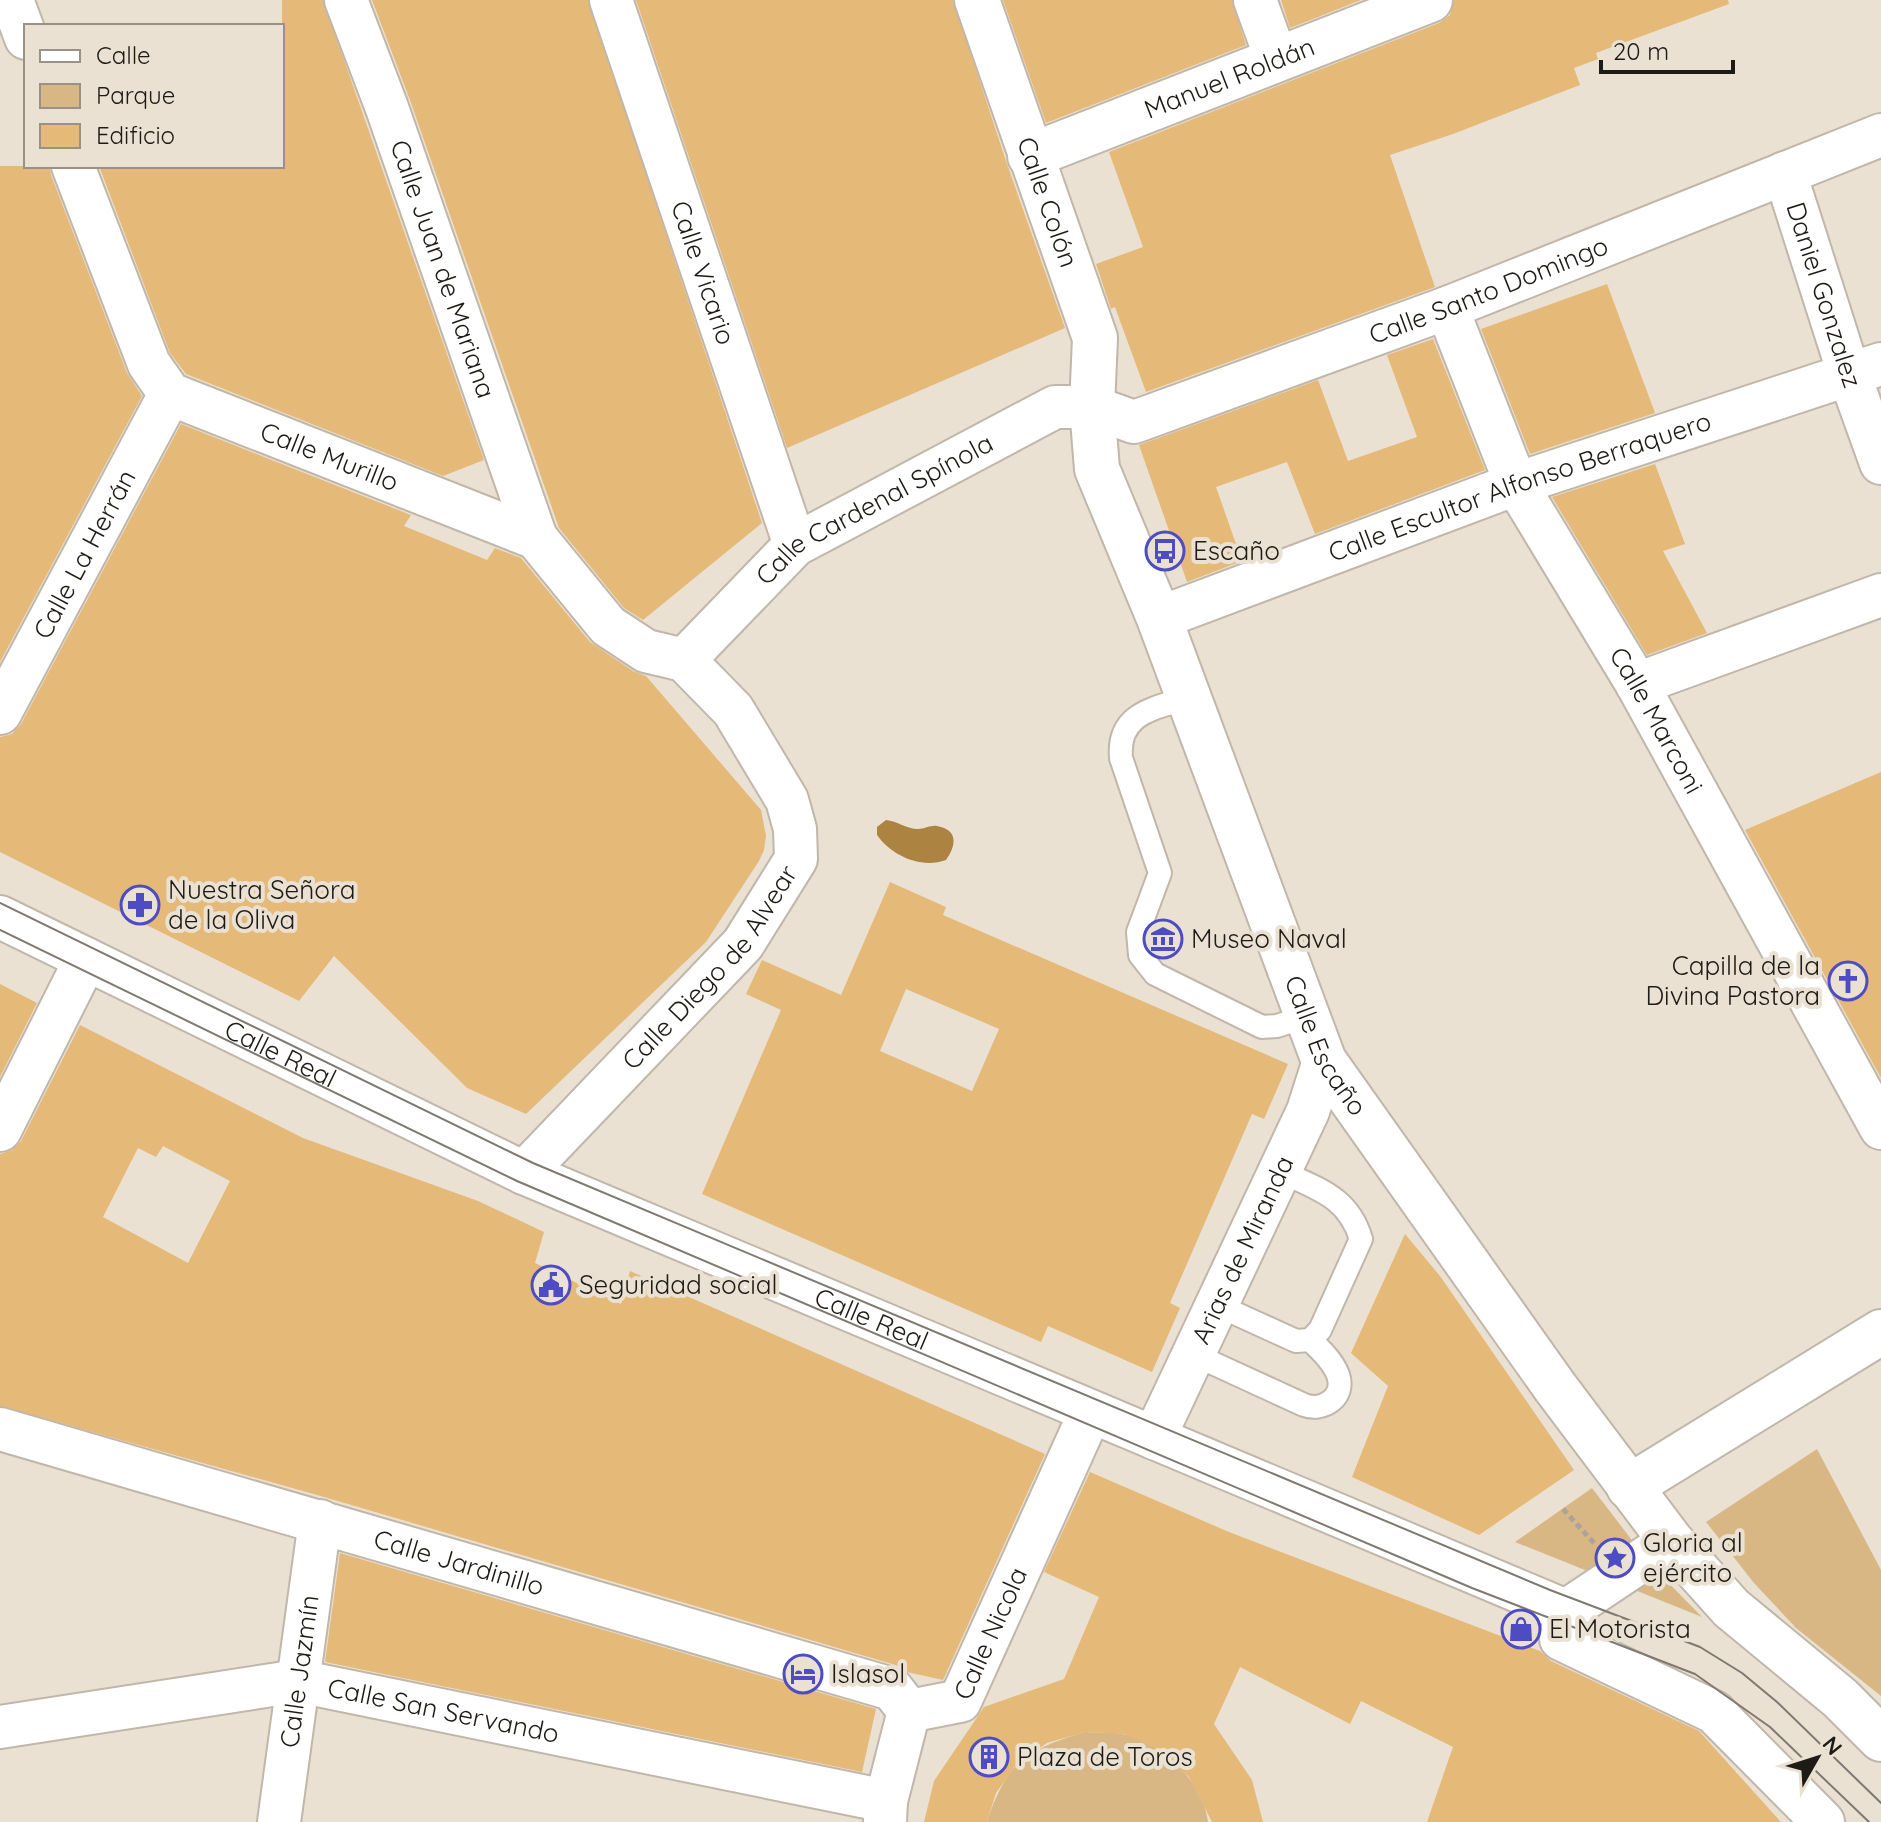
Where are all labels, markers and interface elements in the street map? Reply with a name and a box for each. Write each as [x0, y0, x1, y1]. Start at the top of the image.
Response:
legend [24, 24, 284, 168]
scale bar [1601, 24, 1733, 74]
street label: Manuel Roldán [1139, 30, 1319, 126]
text: 20 m [1613, 36, 1669, 66]
text: Calle [96, 40, 151, 70]
text: Parque [96, 80, 175, 110]
text: Edificio [96, 120, 175, 150]
street label: Calle Colón [1010, 132, 1086, 271]
street label: Calle Juan de Mariana [383, 136, 503, 402]
street label: Calle Vicario [664, 197, 743, 349]
street label: Daniel Gonzalez [1779, 198, 1870, 392]
street label: Calle Santo Domingo [1364, 229, 1613, 351]
street label: Calle Escultor Alfonso Berraquero [1324, 404, 1715, 569]
street label: Calle Murillo [256, 414, 403, 498]
street label: Calle Cardenal Spínola [748, 426, 998, 592]
street label: Calle La Herrán [26, 464, 143, 644]
bus stop icon: Escaño [1144, 530, 1186, 572]
place label: Escaño [1193, 534, 1280, 567]
street label: Calle Marconi [1603, 641, 1711, 799]
street label: Calle Diego de Alvear [615, 859, 804, 1076]
place label: Nuestra Señora de la Oliva [168, 873, 355, 936]
pharmacy icon: Nuestra Señora de la Oliva [119, 884, 161, 926]
museum icon: Museo Naval [1142, 918, 1184, 960]
place label: Museo Naval [1191, 922, 1347, 955]
place label: Capilla de la Divina Pastora [1645, 949, 1820, 1012]
church icon: Capilla de la Divina Pastora [1827, 960, 1869, 1002]
street label: Calle Escaño [1278, 971, 1374, 1122]
street label: Calle Real [219, 1012, 342, 1095]
street label: Arias de Miranda [1184, 1150, 1301, 1349]
public building icon: Seguridad social [530, 1264, 572, 1306]
place label: Seguridad social [579, 1268, 778, 1301]
street label: Calle Real [810, 1280, 933, 1357]
street label: Calle Jardinillo [370, 1522, 548, 1603]
place label: Gloria al ejército [1643, 1526, 1743, 1589]
place icon: Gloria al ejército [1594, 1537, 1636, 1579]
street label: Calle Nicola [946, 1562, 1034, 1705]
street label: Calle Jazmín [272, 1593, 326, 1750]
shop icon: El Motorista [1500, 1608, 1542, 1650]
place label: El Motorista [1549, 1612, 1691, 1645]
hotel icon: Islasol [782, 1653, 824, 1695]
place label: Islasol [831, 1657, 905, 1690]
street label: Calle San Servando [325, 1670, 562, 1750]
north arrow [1777, 1718, 1857, 1798]
text: N [1817, 1730, 1849, 1761]
building icon: Plaza de Toros [968, 1736, 1010, 1778]
place label: Plaza de Toros [1017, 1740, 1193, 1773]

